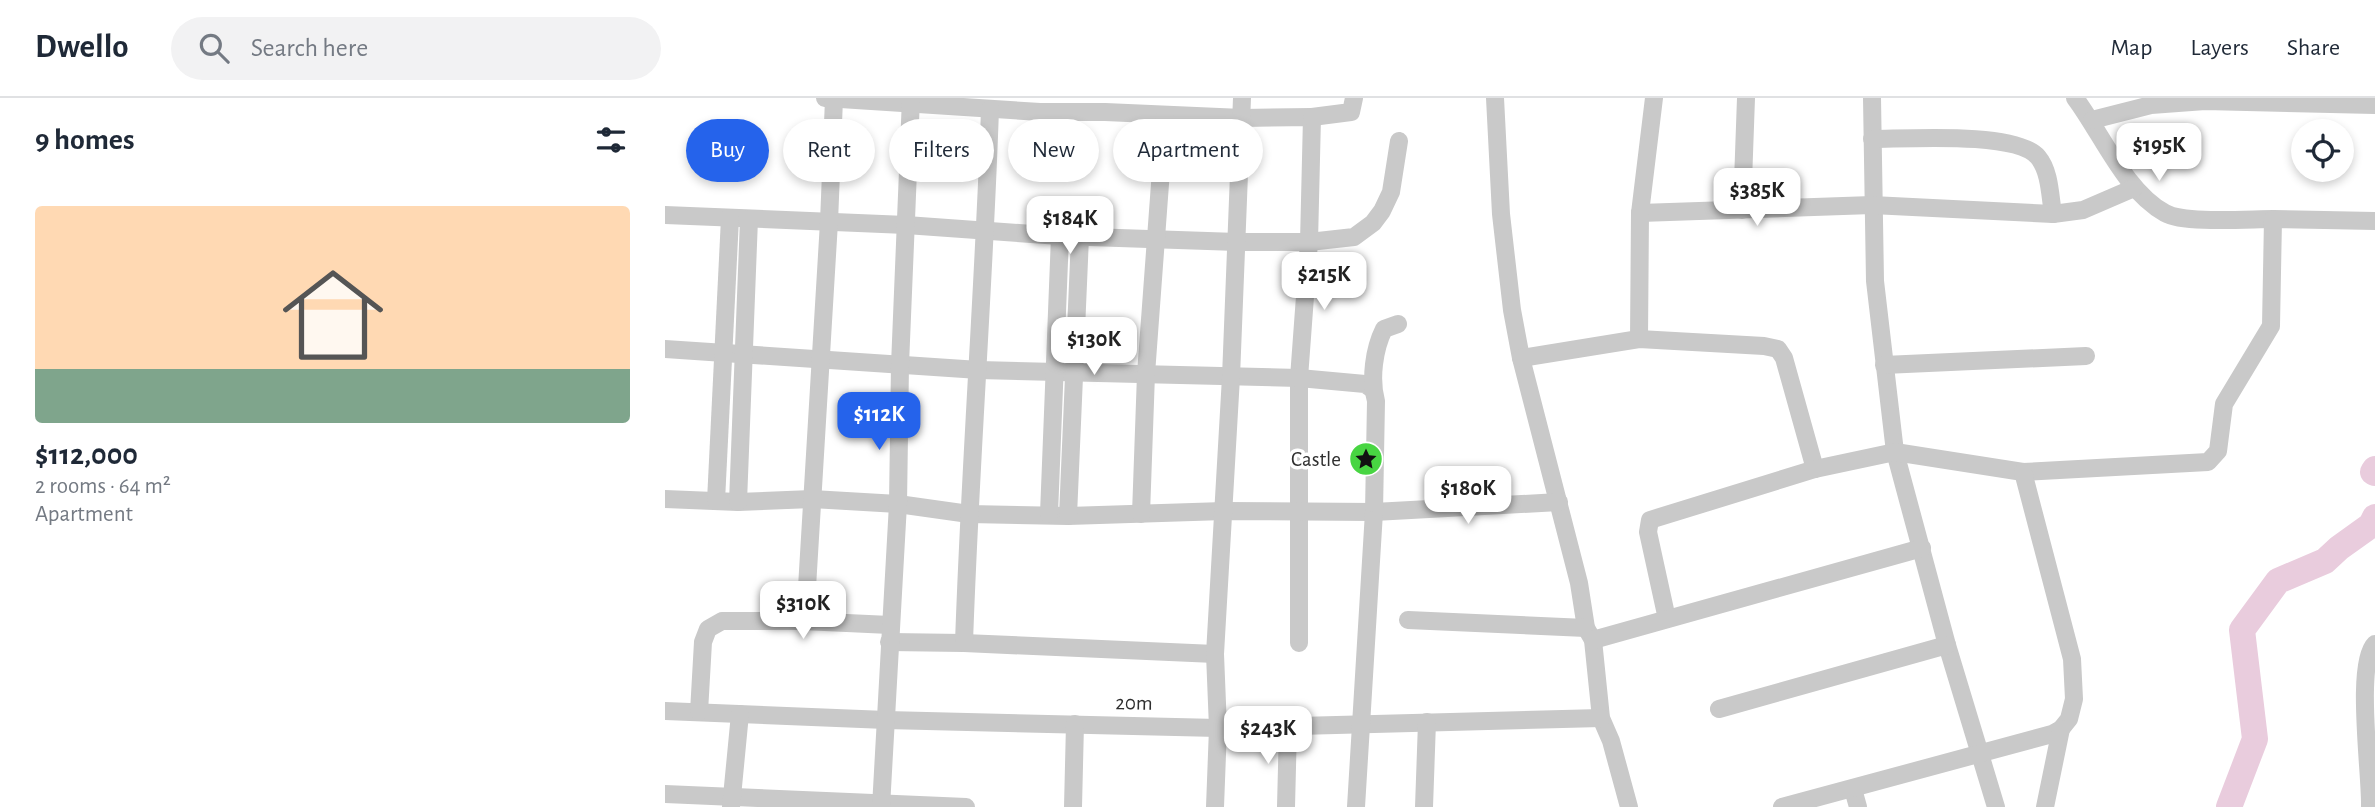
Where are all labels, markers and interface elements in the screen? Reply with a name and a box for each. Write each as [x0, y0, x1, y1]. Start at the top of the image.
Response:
search box [171, 17, 661, 80]
icon: search [195, 29, 233, 67]
text: Dwello [35, 31, 129, 64]
text: Search here [251, 35, 368, 61]
text: Map [2110, 36, 2152, 60]
text: Layers [2190, 36, 2249, 60]
text: Share [2287, 36, 2340, 60]
chip: Buy [686, 119, 769, 182]
chip: Rent [783, 119, 875, 182]
chip: Filters [889, 119, 994, 182]
chip: New [1008, 119, 1099, 182]
chip: Apartment [1113, 119, 1263, 182]
map controls [2291, 119, 2354, 182]
button: locate [2291, 119, 2354, 182]
icon: filters [592, 121, 630, 159]
pin: $195K [2110, 123, 2208, 183]
text: 9 homes [35, 125, 135, 155]
text: $195K [2132, 134, 2186, 157]
pin: $385K [1708, 169, 1806, 228]
text: $385K [1730, 179, 1784, 202]
pin: $184K [1021, 197, 1119, 256]
text: $184K [1043, 207, 1097, 230]
icon: home [270, 252, 396, 378]
pin: $215K [1275, 252, 1373, 312]
text: $215K [1298, 263, 1350, 286]
pin: $130K [1045, 317, 1143, 377]
text: $130K [1067, 328, 1121, 351]
pin: $112K [830, 392, 928, 452]
text: $112K [853, 403, 905, 426]
text: $112,000 [35, 440, 138, 470]
place icon: Castle [1347, 440, 1385, 478]
place label: Castle [1291, 449, 1341, 470]
pin: $180K [1419, 466, 1517, 526]
text: 2 rooms · 64 m² [35, 475, 171, 498]
text: $180K [1440, 477, 1496, 500]
text: Apartment [35, 503, 133, 526]
pin: $310K [754, 582, 852, 641]
text: $310K [776, 592, 830, 615]
street label: 20m [1115, 692, 1153, 714]
pin: $243K [1219, 706, 1317, 766]
text: $243K [1240, 717, 1296, 740]

